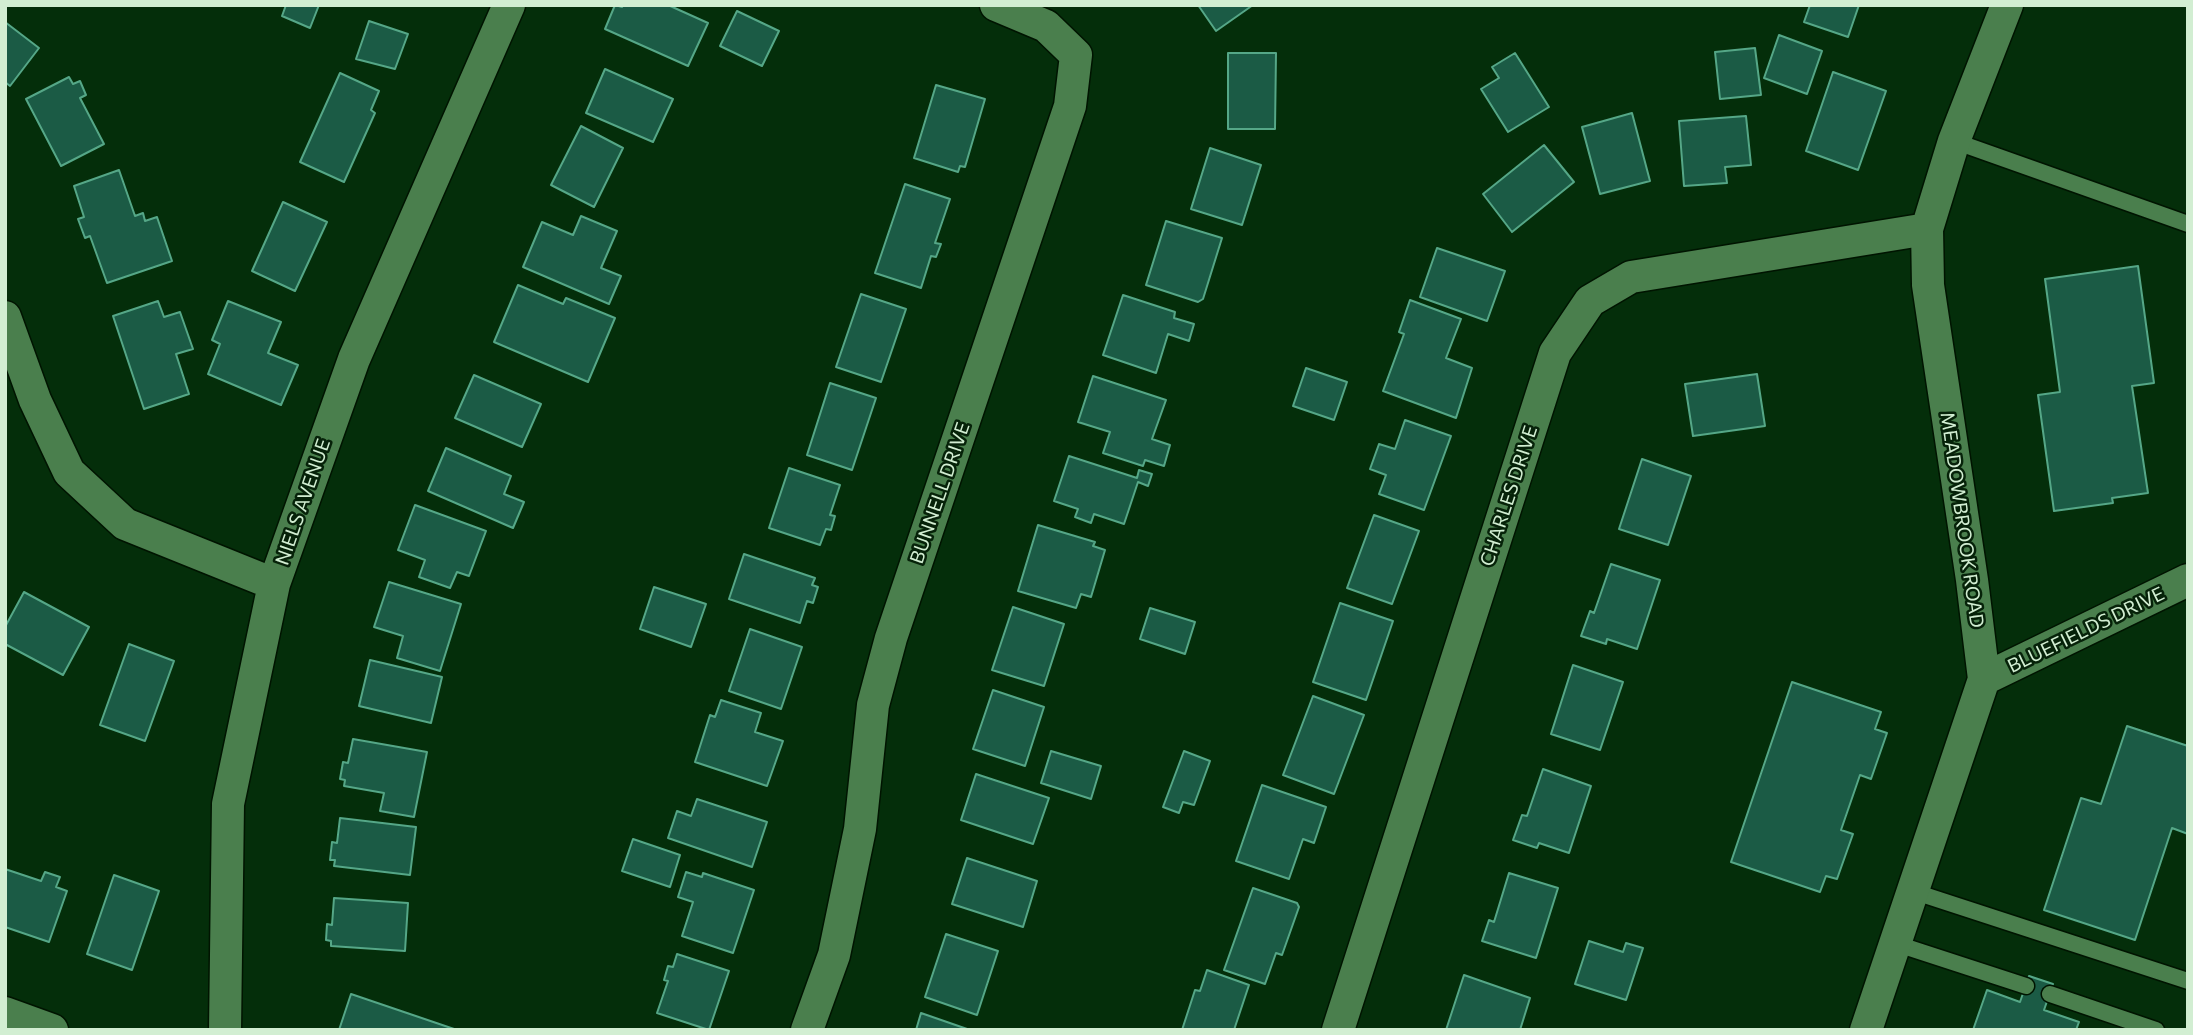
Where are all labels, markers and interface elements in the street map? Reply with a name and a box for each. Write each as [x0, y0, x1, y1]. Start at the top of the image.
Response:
street label: MEADOWBROOK ROAD [1936, 411, 1988, 629]
street label: BUNNELL DRIVE [905, 419, 975, 567]
street label: CHARLES DRIVE [1476, 423, 1542, 569]
street label: NIELS AVENUE [271, 436, 335, 568]
street label: BLUEFIELDS DRIVE [2004, 582, 2168, 678]

